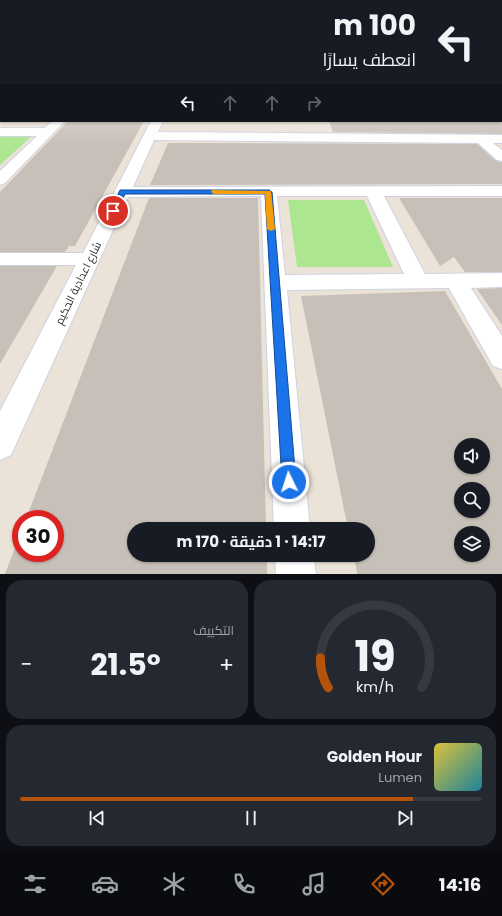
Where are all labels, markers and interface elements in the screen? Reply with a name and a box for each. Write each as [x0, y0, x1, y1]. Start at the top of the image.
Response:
text: 100 m [333, 6, 416, 45]
icon: left [430, 16, 482, 68]
text: انعطف يسارًا [322, 47, 416, 72]
icon: left [177, 92, 199, 114]
icon: ahead [219, 92, 241, 114]
icon: ahead [261, 92, 283, 114]
icon: right [303, 92, 325, 114]
pin [96, 194, 130, 228]
icon: arrive [102, 200, 124, 222]
street label: شارع اعدادية الحكيم [51, 239, 105, 327]
map controls [454, 438, 490, 562]
button: sound [454, 438, 490, 474]
position arrow [268, 461, 310, 503]
button: search [454, 482, 490, 518]
speed limit sign: 30 [12, 510, 64, 562]
button: layers [454, 526, 490, 562]
text: 14:17 · 1 دقيقة · 170 m [176, 531, 326, 552]
text: التكييف [193, 621, 234, 640]
text: 19 [354, 626, 396, 685]
text: 21.5° [90, 643, 161, 686]
text: − [20, 649, 32, 680]
text: + [219, 649, 234, 680]
text: km/h [356, 676, 394, 696]
text: Golden Hour [327, 746, 422, 767]
text: Lumen [378, 768, 422, 787]
icon: previous [86, 807, 108, 829]
icon: pause [240, 807, 262, 829]
icon: next [394, 807, 416, 829]
icon: filters [21, 870, 49, 898]
icon: car [91, 870, 119, 898]
icon: climate [160, 870, 188, 898]
icon: phone [230, 870, 258, 898]
icon: music [300, 870, 328, 898]
icon: directions [369, 870, 397, 898]
text: 14:16 [439, 872, 481, 897]

